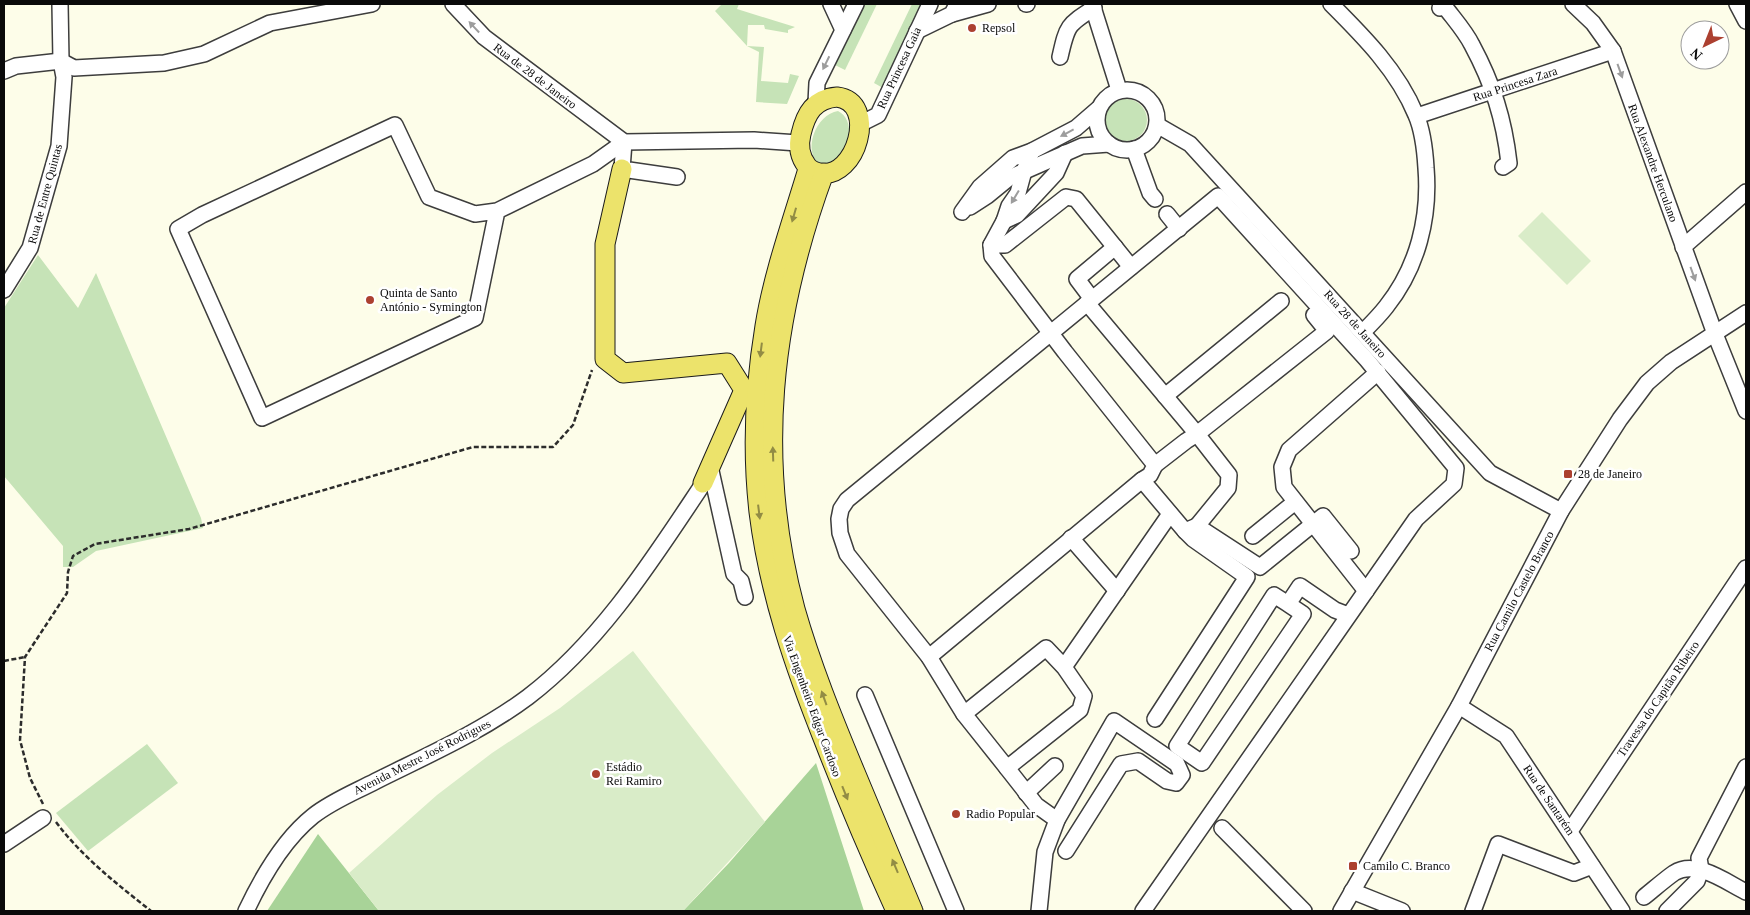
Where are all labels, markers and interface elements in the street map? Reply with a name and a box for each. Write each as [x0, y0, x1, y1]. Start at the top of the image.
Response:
north arrow [1680, 20, 1730, 70]
place label: Repsol [982, 21, 1016, 35]
one-way arrow [468, 22, 480, 34]
marker: Repsol [966, 22, 978, 34]
street label: Rua Princesa Gaia [874, 24, 924, 111]
street label: Rua de 28 de Janeiro [491, 40, 579, 112]
text: N [1688, 45, 1705, 63]
one-way arrow [822, 56, 830, 70]
street label: Rua Princesa Zara [1471, 64, 1560, 104]
one-way arrow [1617, 64, 1624, 79]
street label: Rua Alexandre Herculano [1625, 102, 1681, 224]
one-way arrow [1060, 129, 1074, 137]
street label: Rua de Entre Quintas [25, 142, 65, 246]
one-way arrow [1011, 189, 1019, 204]
one-way arrow [790, 208, 798, 223]
one-way arrow [1690, 266, 1697, 281]
place label: Quinta de Santo António - Symington [380, 286, 482, 314]
street label: Rua 28 de Janeiro [1321, 287, 1389, 361]
marker: Quinta de Santo António - Symington [364, 294, 376, 306]
one-way arrow [757, 342, 765, 358]
one-way arrow [768, 446, 776, 462]
place label: 28 de Janeiro [1578, 467, 1642, 481]
marker: 28 de Janeiro [1562, 468, 1574, 480]
one-way arrow [755, 504, 763, 520]
street label: Rua Camilo Castelo Branco [1481, 528, 1557, 654]
street label: Via Engenheiro Edgar Cardoso [780, 633, 844, 779]
street label: Travessa do Capitão Ribeiro [1614, 638, 1702, 760]
one-way arrow [820, 690, 828, 705]
street label: Avenida Mestre José Rodrigues [351, 716, 493, 798]
place label: Estádio Rei Ramiro [606, 760, 662, 788]
street label: Rua de Santarém [1520, 762, 1578, 838]
marker: Estádio Rei Ramiro [590, 768, 602, 780]
one-way arrow [841, 786, 849, 801]
place label: Radio Popular [966, 807, 1035, 821]
marker: Radio Popular [950, 808, 962, 820]
one-way arrow [890, 859, 898, 873]
place label: Camilo C. Branco [1363, 859, 1450, 873]
marker: Camilo C. Branco [1347, 860, 1359, 872]

